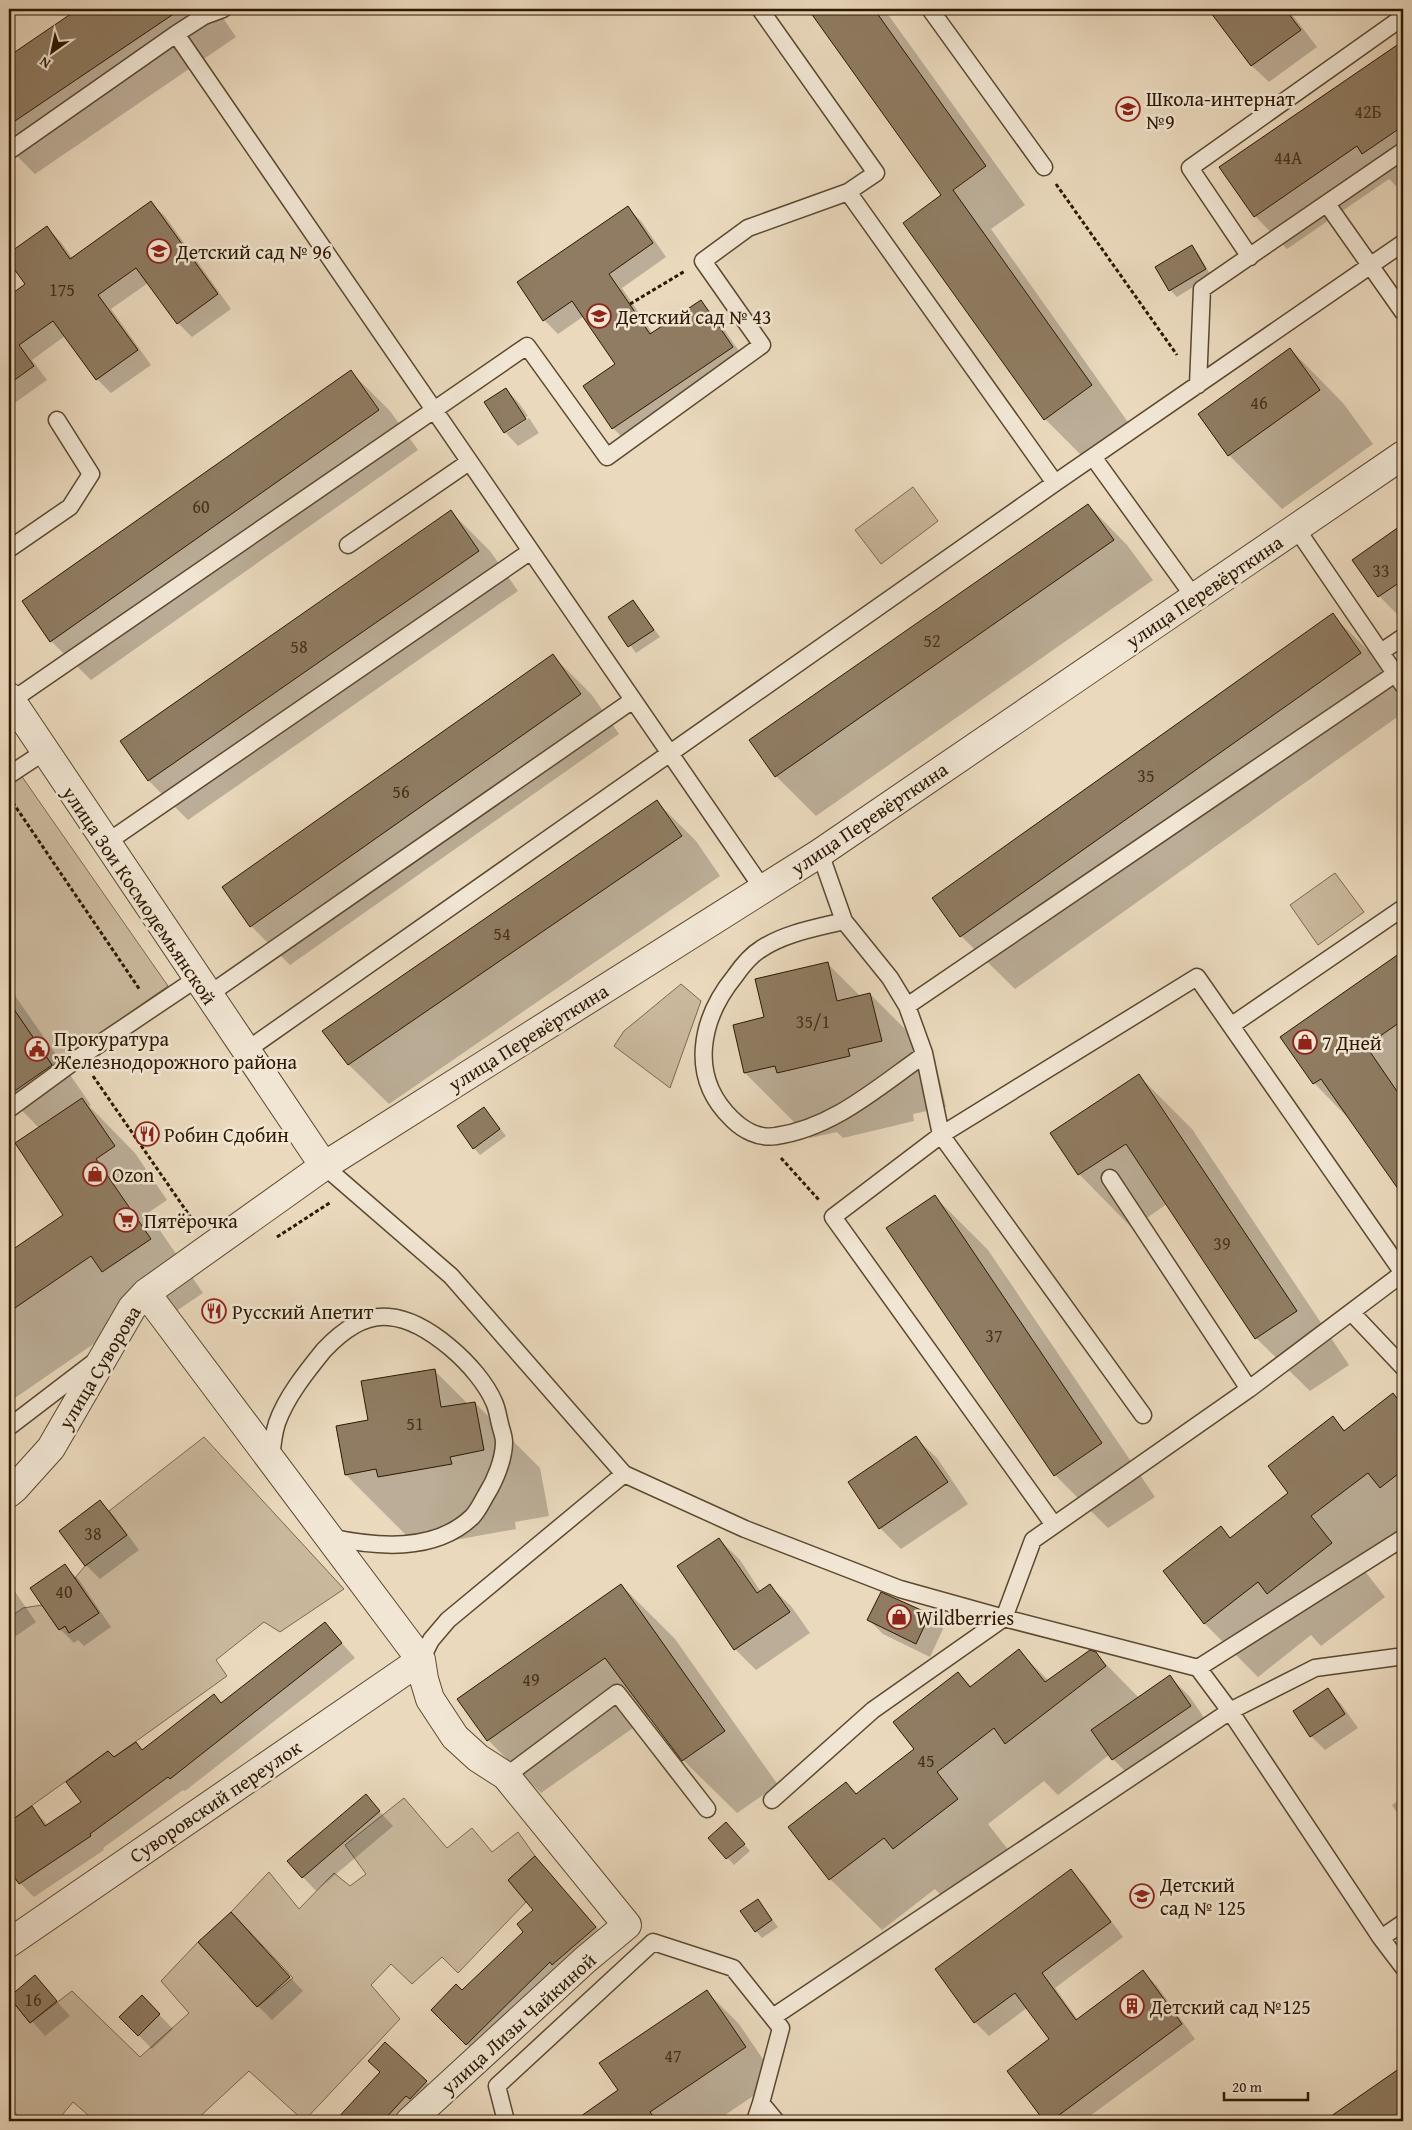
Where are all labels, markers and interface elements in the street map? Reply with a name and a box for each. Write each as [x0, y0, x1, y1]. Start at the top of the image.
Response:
north arrow [28, 28, 78, 78]
text: N [35, 52, 54, 74]
place label: Школа-интернат №9 [1146, 84, 1295, 136]
school or university icon: Школа-интернат №9 [1115, 96, 1141, 122]
house number: 42Б [1354, 98, 1382, 125]
house number: 44А [1274, 144, 1302, 171]
place label: Детский сад № 96 [175, 237, 332, 266]
school or university icon: Детский сад № 96 [146, 238, 172, 264]
house number: 175 [49, 276, 75, 303]
place label: Детский сад № 43 [615, 302, 772, 331]
school or university icon: Детский сад № 43 [586, 303, 612, 329]
house number: 46 [1250, 389, 1268, 416]
house number: 60 [192, 493, 210, 520]
street label: улица Перевёрткина [1119, 527, 1289, 655]
house number: 33 [1372, 557, 1390, 584]
house number: 52 [923, 627, 941, 654]
house number: 58 [290, 633, 308, 660]
street label: улица Перевёрткина [784, 754, 954, 882]
house number: 35 [1137, 762, 1155, 789]
house number: 56 [392, 778, 410, 805]
street label: улица Зои Космодемьянской [55, 779, 224, 1010]
house number: 54 [493, 920, 511, 947]
street label: улица Перевёрткина [441, 976, 614, 1099]
house number: 35/1 [796, 1008, 830, 1035]
place label: Прокуратура Железнодорожного района [53, 1024, 298, 1076]
place label: 7 Дней [1322, 1028, 1382, 1057]
shop icon: 7 Дней [1292, 1029, 1318, 1055]
public building icon: Прокуратура Железнодорожного района [24, 1036, 50, 1062]
place label: Робин Сдобин [164, 1120, 289, 1149]
restaurant icon: Робин Сдобин [134, 1121, 160, 1147]
place label: Ozon [112, 1160, 154, 1189]
shop icon: Ozon [82, 1161, 108, 1187]
place label: Пятёрочка [144, 1206, 238, 1235]
supermarket icon: Пятёрочка [113, 1207, 139, 1233]
house number: 39 [1213, 1230, 1231, 1257]
place label: Русский Апетит [232, 1297, 374, 1326]
restaurant icon: Русский Апетит [201, 1298, 227, 1324]
street label: улица Суворова [50, 1299, 148, 1435]
house number: 37 [985, 1322, 1003, 1349]
house number: 51 [406, 1410, 424, 1437]
house number: 38 [84, 1520, 102, 1547]
house number: 40 [55, 1578, 73, 1605]
place label: Wildberries [916, 1603, 1014, 1632]
shop icon: Wildberries [886, 1604, 912, 1630]
house number: 49 [522, 1666, 540, 1693]
street label: Суворовский переулок [123, 1732, 307, 1870]
house number: 45 [917, 1747, 935, 1774]
place label: Детский сад № 125 [1159, 1870, 1246, 1922]
school or university icon: Детский сад № 125 [1129, 1883, 1155, 1909]
street label: улица Лизы Чайкиной [433, 1945, 602, 2101]
house number: 16 [24, 1986, 42, 2013]
place label: Детский сад №125 [1149, 1992, 1311, 2021]
building icon: Детский сад №125 [1119, 1993, 1145, 2019]
house number: 47 [664, 2042, 682, 2069]
scale bar [1224, 2070, 1308, 2102]
text: 20 m [1232, 2076, 1263, 2097]

